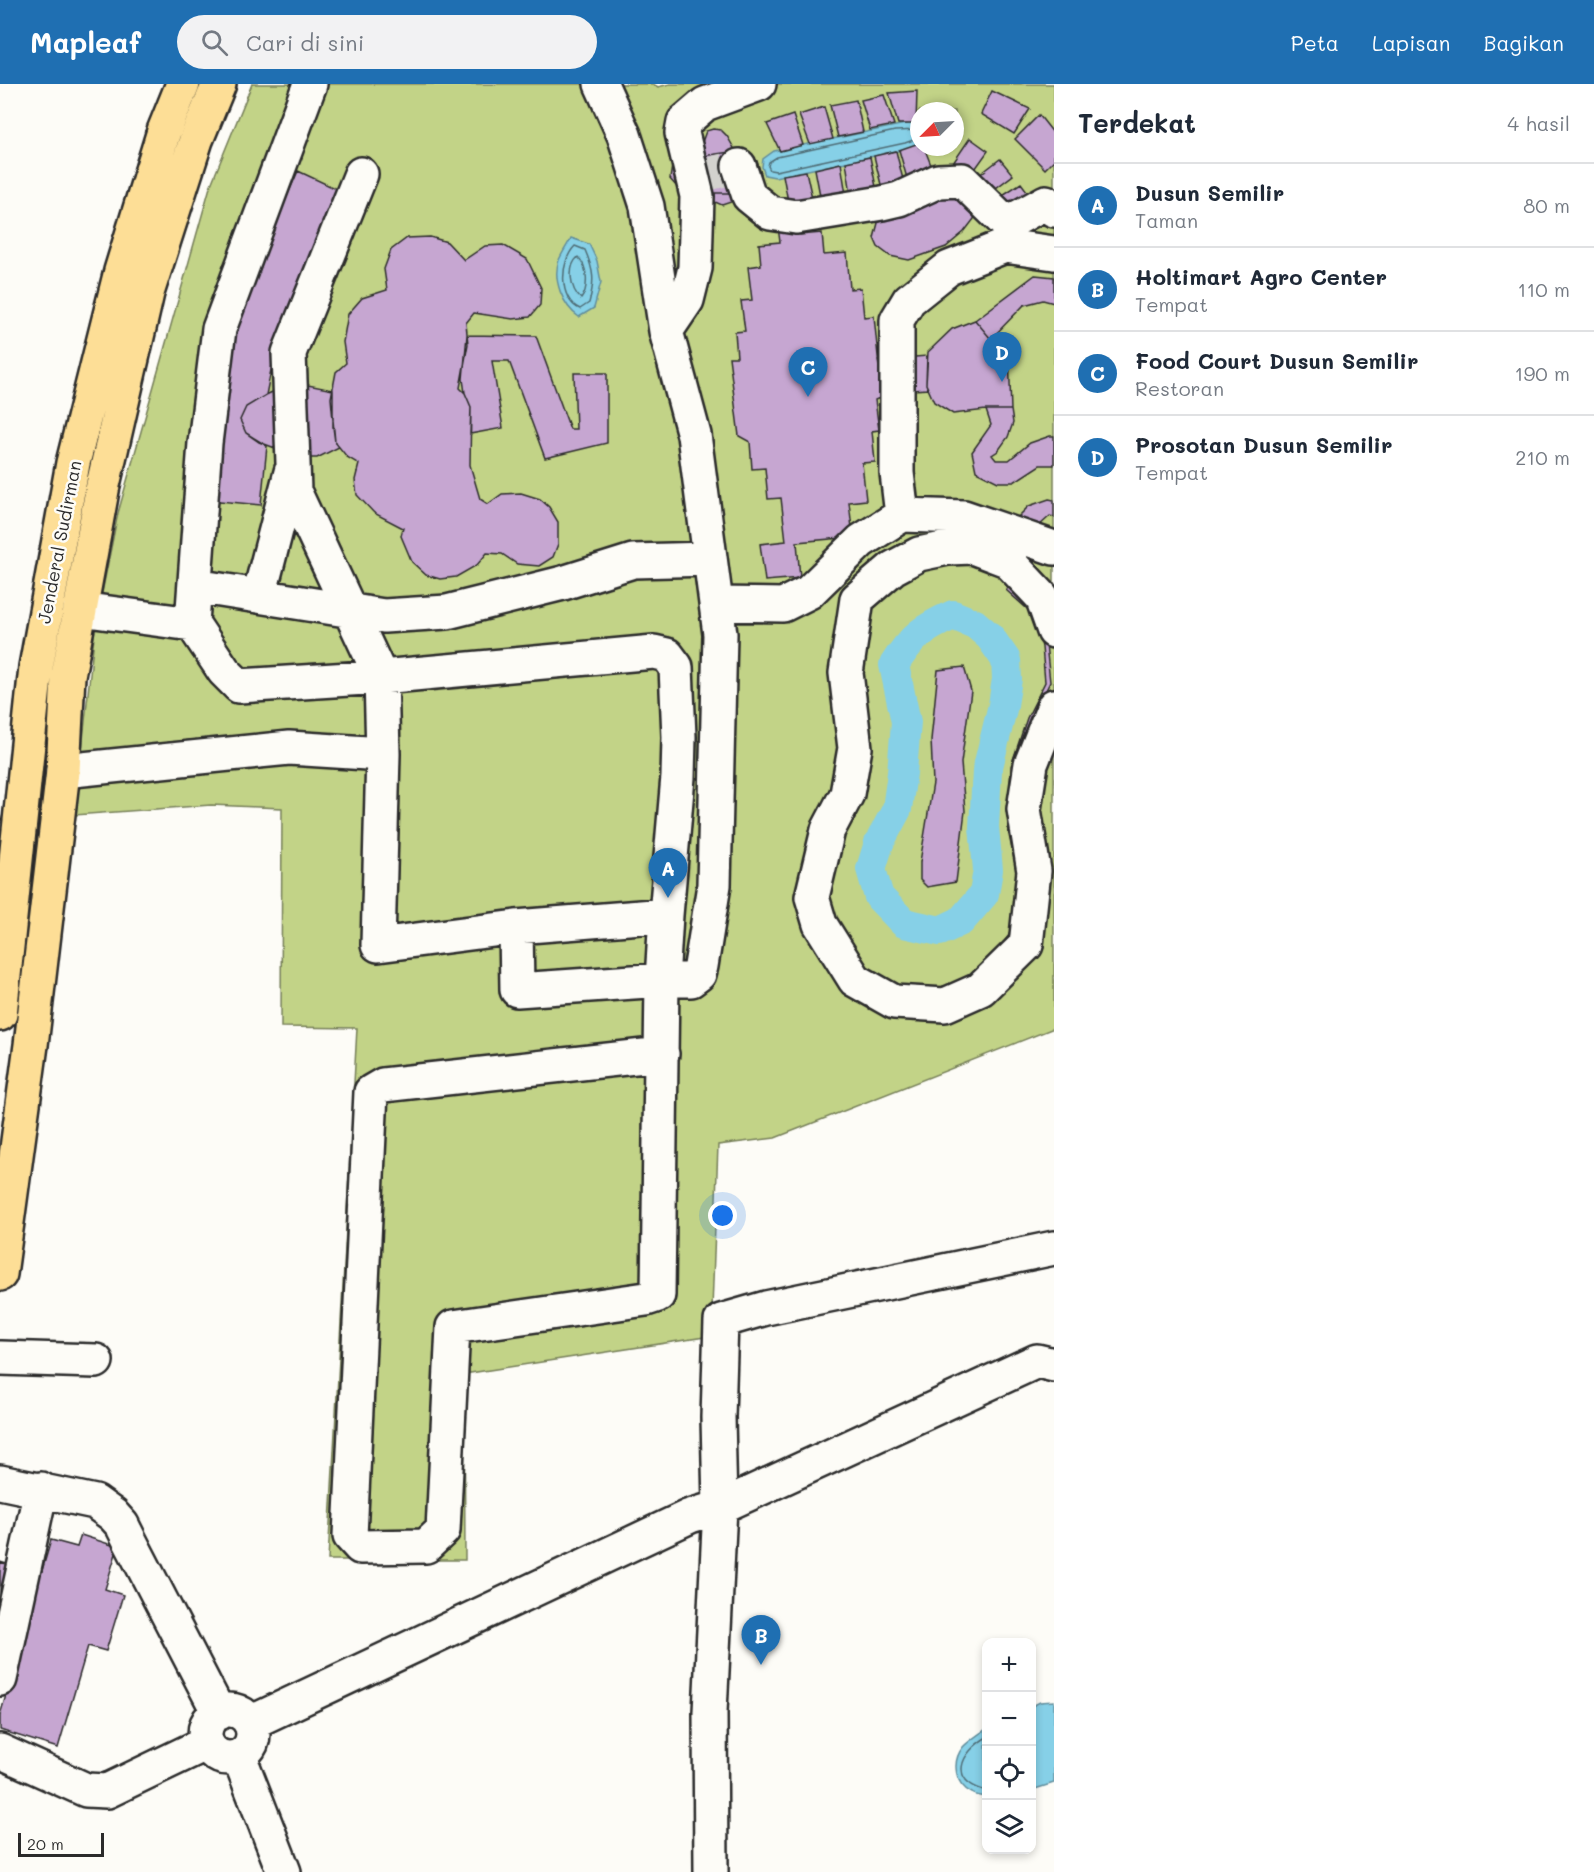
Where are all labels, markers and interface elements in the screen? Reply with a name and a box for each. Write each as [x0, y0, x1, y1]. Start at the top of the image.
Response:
search box [177, 15, 597, 69]
text: Mapleaf [30, 24, 141, 60]
icon: search [198, 26, 231, 59]
text: Cari di sini [246, 28, 364, 57]
text: Peta [1291, 29, 1339, 56]
text: Lapisan [1372, 29, 1450, 56]
text: Bagikan [1483, 29, 1564, 56]
north arrow [910, 102, 964, 156]
text: Terdekat [1078, 106, 1196, 140]
text: 4 hasil [1507, 110, 1570, 136]
text: Dusun Semilir [1135, 178, 1284, 207]
text: A [1091, 192, 1104, 218]
text: 80 m [1523, 192, 1570, 218]
text: Taman [1135, 207, 1198, 233]
text: Holtimart Agro Center [1135, 262, 1387, 291]
text: B [1091, 276, 1104, 302]
text: 110 m [1517, 276, 1570, 302]
text: Tempat [1135, 291, 1208, 317]
pin: D [982, 332, 1022, 382]
text: Food Court Dusun Semilir [1135, 346, 1418, 375]
pin: C [788, 348, 828, 397]
text: C [1090, 360, 1105, 386]
text: 190 m [1515, 360, 1570, 386]
text: Restoran [1135, 375, 1224, 401]
text: Prosotan Dusun Semilir [1135, 430, 1392, 459]
text: D [1090, 444, 1105, 470]
text: 210 m [1515, 444, 1570, 470]
street label: Jenderal Sudirman [31, 458, 87, 626]
text: Tempat [1135, 459, 1208, 485]
pin: A [648, 848, 688, 898]
your location [708, 1201, 737, 1230]
pin: B [742, 1616, 780, 1665]
map controls [982, 1638, 1036, 1854]
button: + [982, 1638, 1036, 1692]
button: − [982, 1692, 1036, 1746]
button: locate [982, 1746, 1036, 1800]
button: layers [982, 1800, 1036, 1854]
scale bar [18, 1830, 104, 1858]
text: 20 m [27, 1833, 64, 1854]

